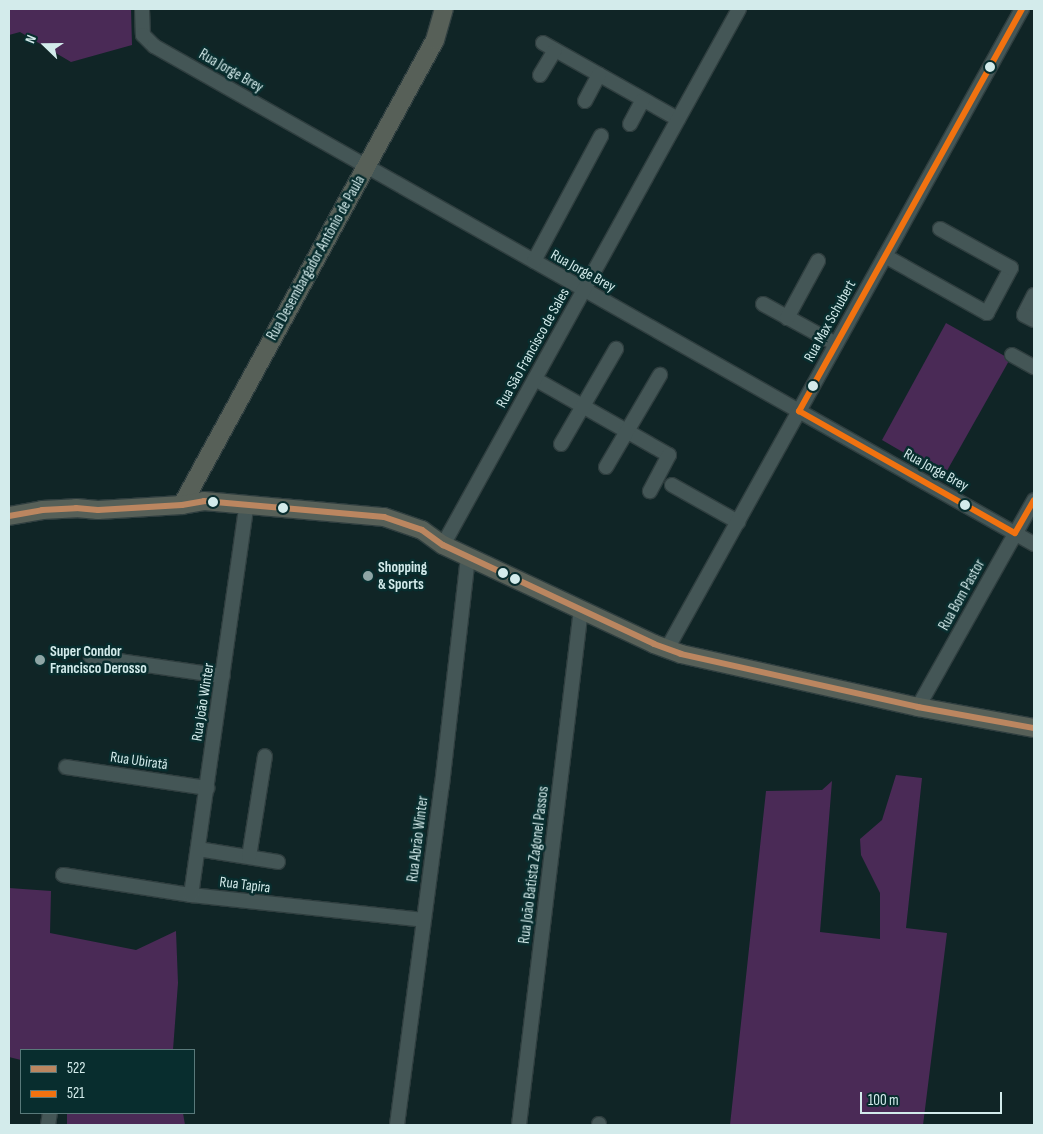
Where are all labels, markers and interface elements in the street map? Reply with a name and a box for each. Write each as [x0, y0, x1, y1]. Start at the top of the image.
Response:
north arrow [20, 20, 70, 70]
text: N [21, 33, 40, 46]
street label: Rua Jorge Brey [196, 45, 266, 97]
unlabelled marker [985, 62, 995, 72]
street label: Rua Desembargador Antônio de Paula [263, 172, 369, 344]
street label: Rua Jorge Brey [547, 246, 619, 296]
street label: Rua Max Schubert [800, 277, 860, 365]
street label: Rua São Francisco de Sales [493, 285, 573, 411]
unlabelled marker [808, 381, 818, 391]
street label: Rua Jorge Brey [900, 445, 972, 495]
unlabelled marker [208, 497, 218, 507]
unlabelled marker [960, 500, 970, 510]
unlabelled marker [278, 503, 288, 513]
street label: Rua Bom Pastor [935, 556, 989, 634]
place label: Shopping & Sports [378, 558, 427, 593]
unlabelled marker [498, 568, 508, 578]
marker: Shopping & Sports [362, 570, 374, 582]
unlabelled marker [510, 574, 520, 584]
place label: Super Condor Francisco Derosso [50, 642, 147, 677]
marker: Super Condor Francisco Derosso [34, 654, 46, 666]
street label: Rua João Winter [188, 662, 218, 742]
street label: Rua Ubiratã [109, 748, 169, 774]
street label: Rua João Batista Zagonel Passos [515, 785, 553, 945]
street label: Rua Abrão Winter [404, 795, 432, 883]
street label: Rua Tapira [219, 873, 271, 897]
legend [20, 1049, 195, 1114]
text: 522 [67, 1059, 85, 1078]
scale bar [863, 1082, 1006, 1114]
text: 521 [67, 1084, 85, 1103]
text: 100 m [868, 1091, 899, 1110]

